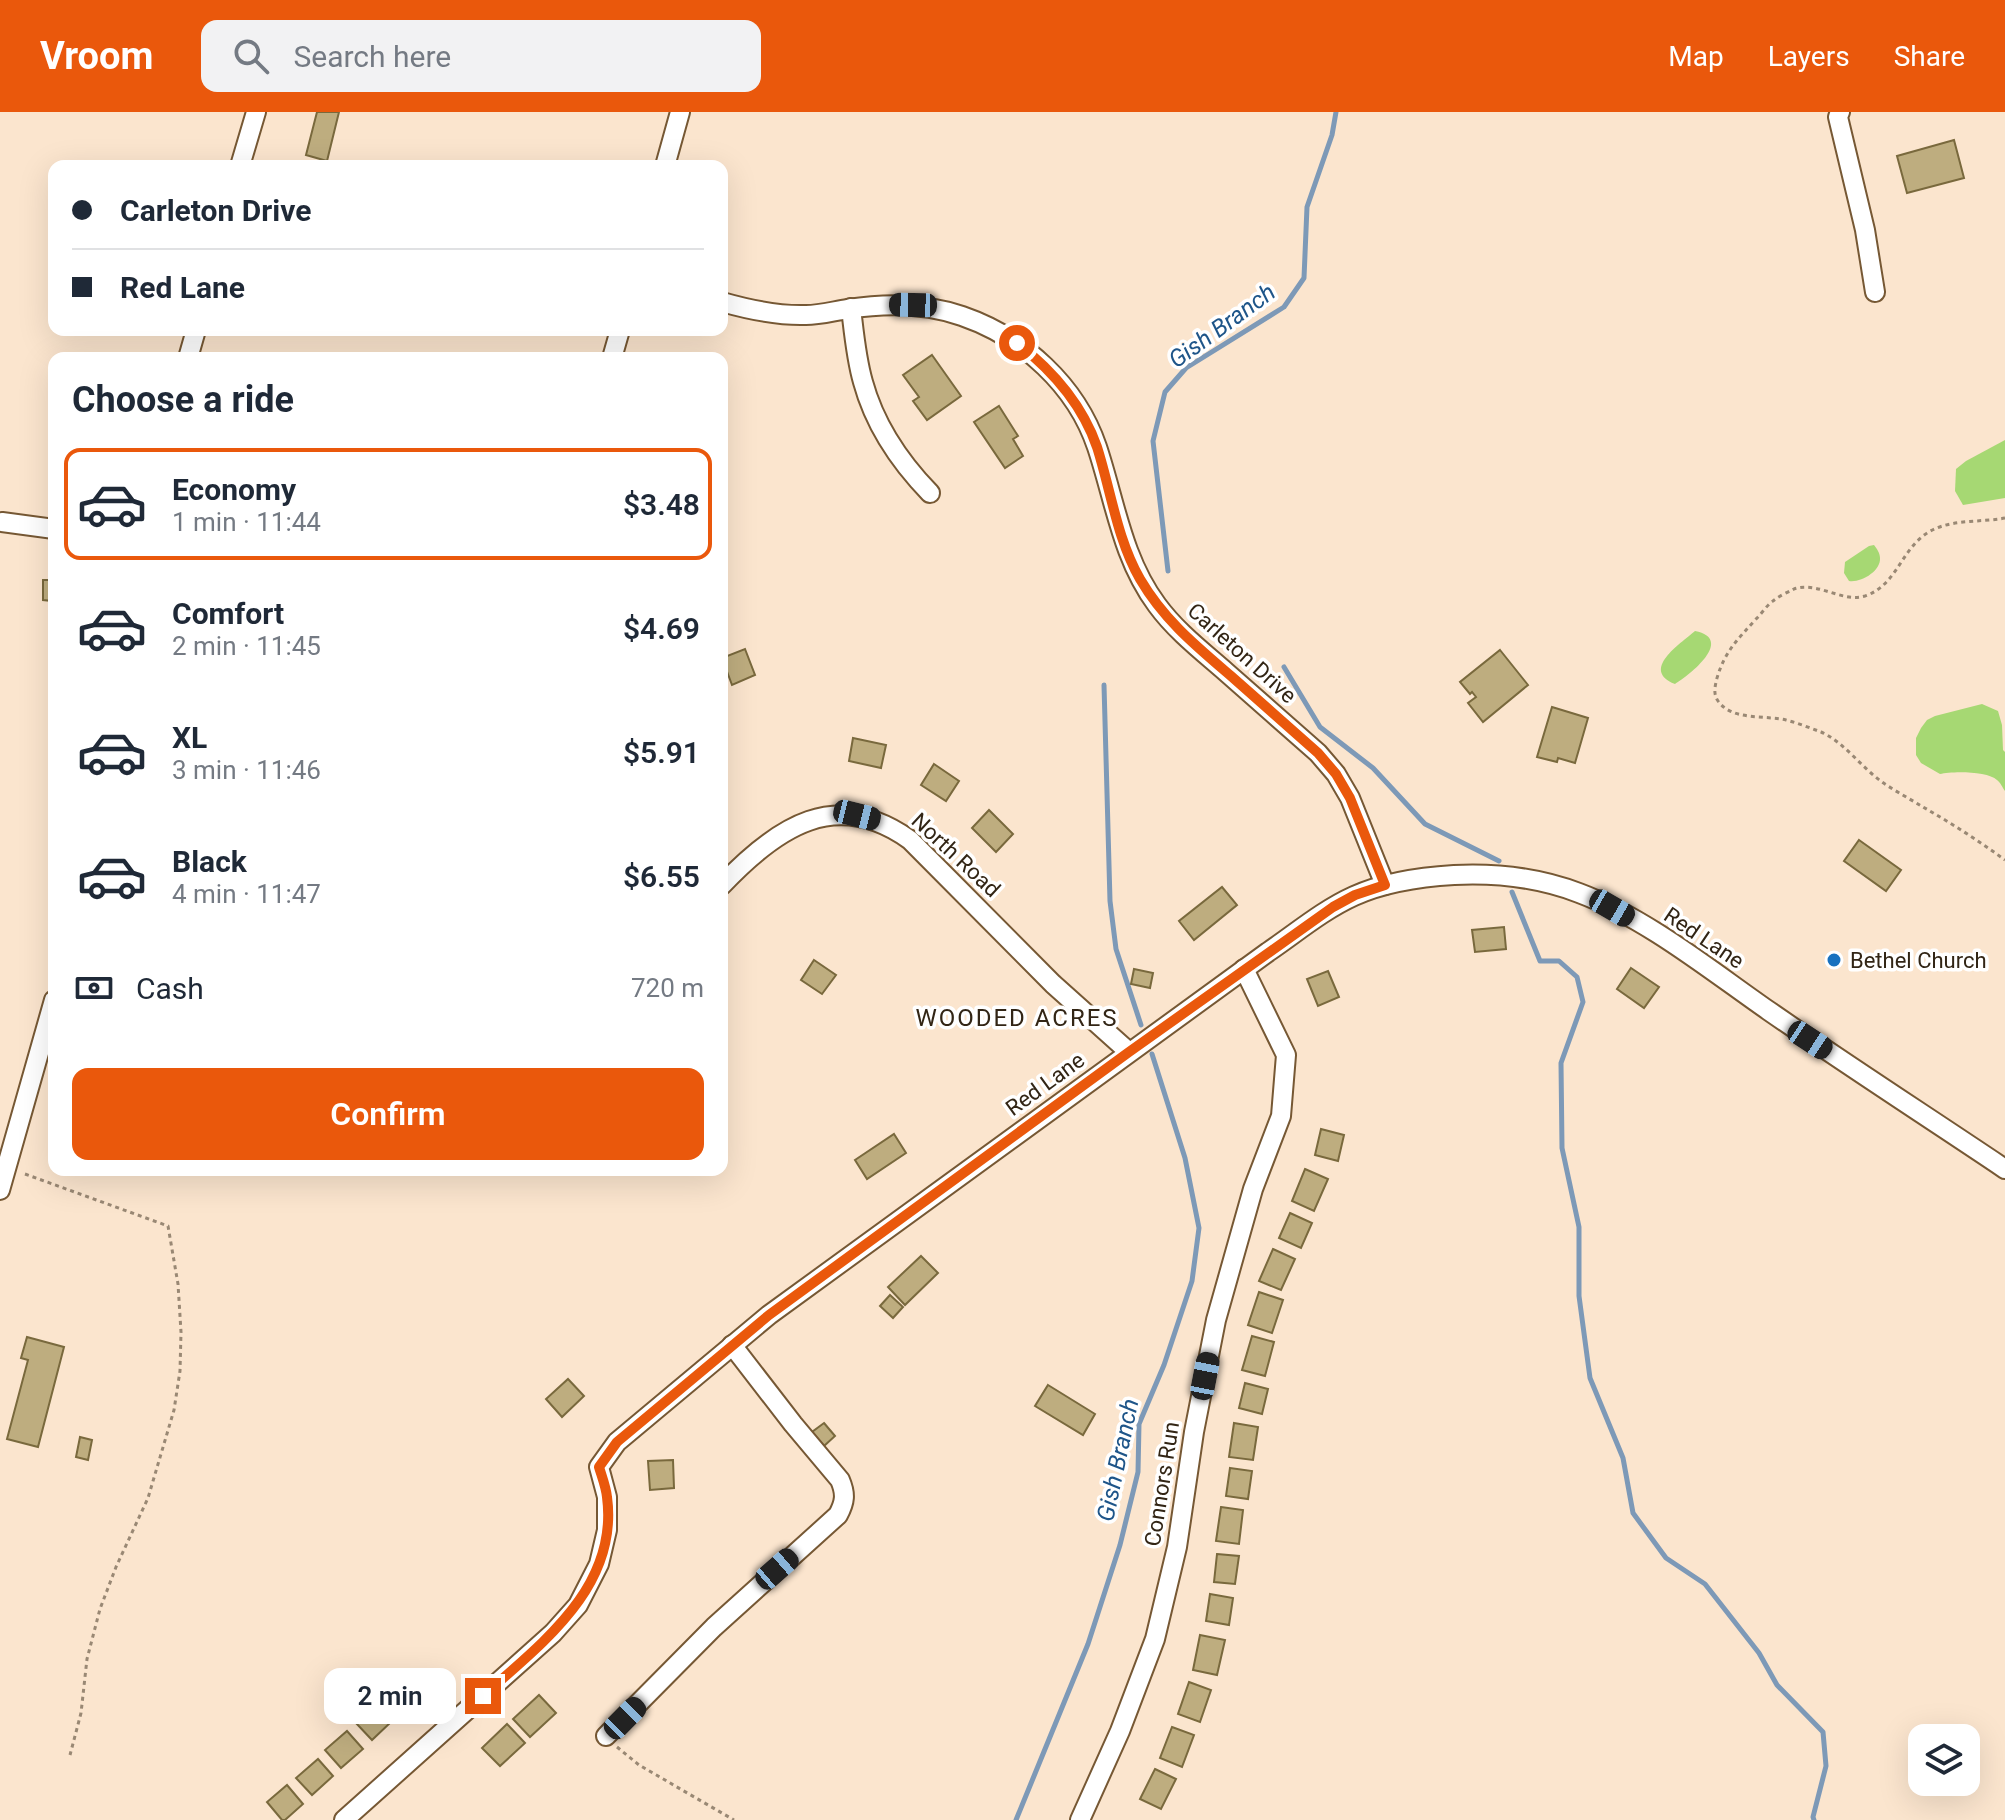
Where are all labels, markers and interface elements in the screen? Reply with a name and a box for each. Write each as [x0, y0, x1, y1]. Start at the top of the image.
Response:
search box [201, 20, 761, 92]
text: Vroom [40, 34, 153, 78]
icon: search [229, 34, 273, 78]
text: Search here [293, 39, 451, 74]
text: Map [1668, 40, 1724, 73]
text: Layers [1768, 40, 1850, 73]
text: Share [1894, 40, 1965, 73]
text: Carleton Drive [120, 193, 311, 228]
text: Red Lane [120, 270, 245, 305]
water label: Gish Branch [1163, 278, 1281, 374]
car [889, 293, 937, 317]
route start [999, 325, 1035, 361]
text: Choose a ride [72, 379, 294, 421]
icon: car [76, 468, 148, 540]
text: Economy [172, 472, 296, 507]
text: $3.48 [623, 487, 700, 522]
text: 1 min · 11:44 [172, 507, 321, 537]
icon: car [76, 592, 148, 664]
text: Comfort [172, 596, 284, 631]
street label: Carleton Drive [1183, 598, 1301, 708]
text: $4.69 [623, 611, 700, 646]
text: 2 min · 11:45 [172, 631, 321, 661]
icon: car [76, 716, 148, 788]
text: XL [172, 720, 207, 755]
text: $5.91 [623, 735, 700, 770]
text: 3 min · 11:46 [172, 755, 321, 785]
car [831, 798, 883, 832]
street label: North Road [907, 808, 1005, 902]
icon: car [76, 840, 148, 912]
text: Black [172, 844, 247, 879]
text: $6.55 [623, 859, 700, 894]
text: 4 min · 11:47 [172, 879, 321, 909]
car [1585, 886, 1639, 930]
street label: Red Lane [1659, 902, 1749, 974]
place label: Bethel Church [1850, 948, 1987, 973]
marker: Bethel Church [1825, 951, 1843, 969]
icon: cash [72, 966, 116, 1010]
text: Cash [136, 971, 204, 1006]
text: 720 m [631, 973, 704, 1003]
district label: WOODED ACRES [915, 1004, 1119, 1032]
car [1783, 1017, 1837, 1063]
street label: Red Lane [1001, 1047, 1089, 1121]
button: Confirm [72, 1068, 704, 1160]
car [1189, 1350, 1221, 1402]
water label: Gish Branch [1091, 1396, 1145, 1524]
street label: Connors Run [1140, 1420, 1184, 1548]
car [751, 1544, 803, 1594]
callout: 2 min [323, 1668, 455, 1724]
route end [465, 1678, 501, 1714]
text: 2 min [357, 1681, 423, 1711]
car [600, 1693, 650, 1743]
map controls [1908, 1724, 1980, 1796]
button: layers [1908, 1724, 1980, 1796]

